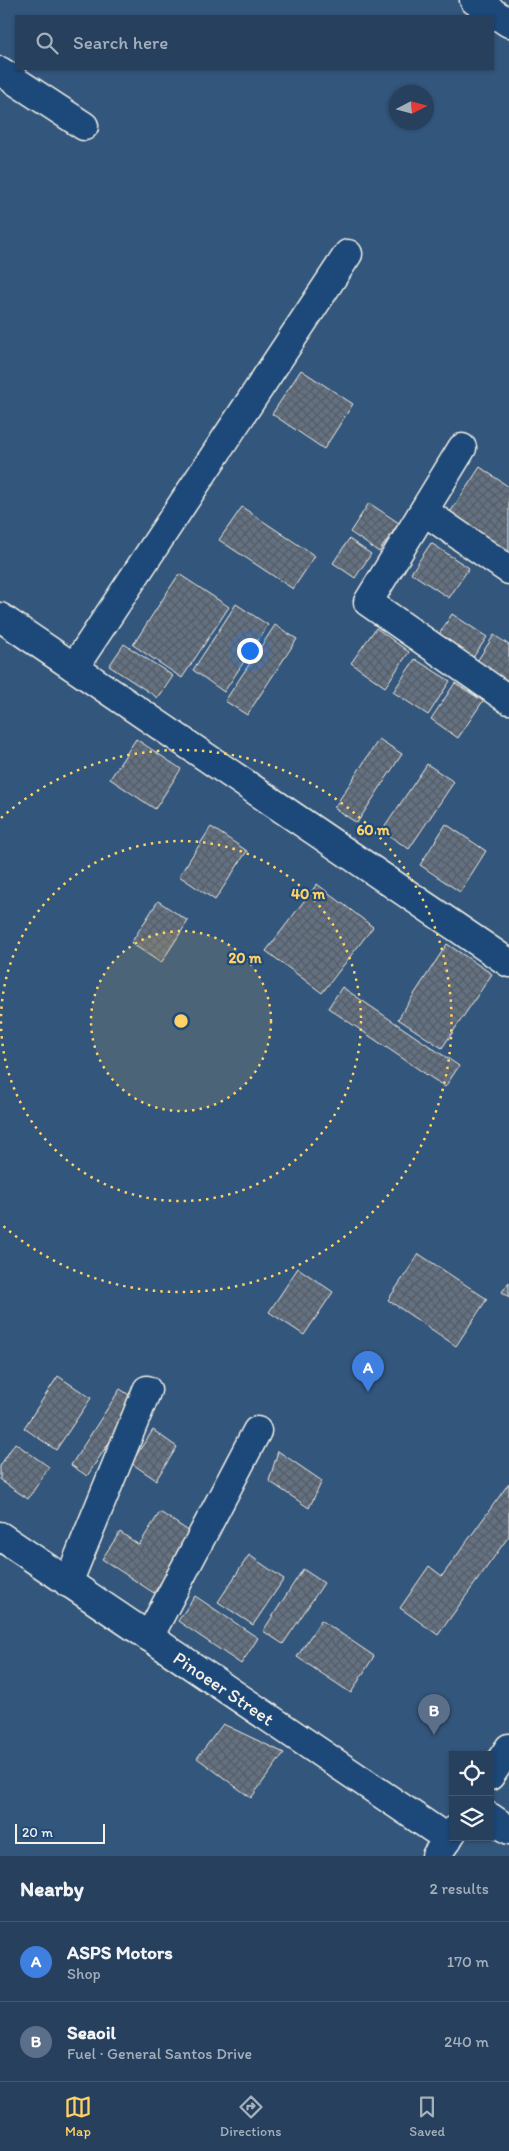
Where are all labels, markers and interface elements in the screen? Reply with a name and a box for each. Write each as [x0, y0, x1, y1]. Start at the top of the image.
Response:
search box [15, 15, 494, 70]
icon: search [33, 29, 61, 57]
text: Search here [73, 31, 168, 54]
north arrow [389, 85, 434, 130]
your location [237, 638, 263, 664]
text: 60 m [356, 821, 390, 839]
text: 40 m [291, 885, 326, 903]
text: 20 m [228, 949, 262, 967]
centre of rings [172, 1012, 190, 1030]
pin: A [352, 1351, 384, 1392]
street label: Pinoeer Street [169, 1646, 278, 1730]
pin: B [418, 1694, 450, 1735]
map controls [449, 1751, 494, 1841]
button: locate [449, 1751, 494, 1796]
button: layers [449, 1796, 494, 1841]
scale bar [15, 1821, 105, 1844]
text: 20 m [22, 1824, 53, 1841]
text: Nearby [20, 1876, 84, 1901]
text: 2 results [429, 1879, 489, 1898]
text: ASPS Motors [67, 1941, 173, 1964]
text: A [31, 1952, 41, 1971]
text: 170 m [447, 1952, 489, 1971]
text: Shop [67, 1964, 101, 1983]
text: Seaoil [67, 2021, 116, 2044]
text: B [31, 2032, 41, 2051]
text: 240 m [444, 2032, 489, 2051]
text: Fuel · General Santos Drive [67, 2044, 252, 2063]
tab: Map [64, 2093, 92, 2140]
tab: Directions [220, 2093, 281, 2140]
tab: Saved [409, 2093, 445, 2140]

